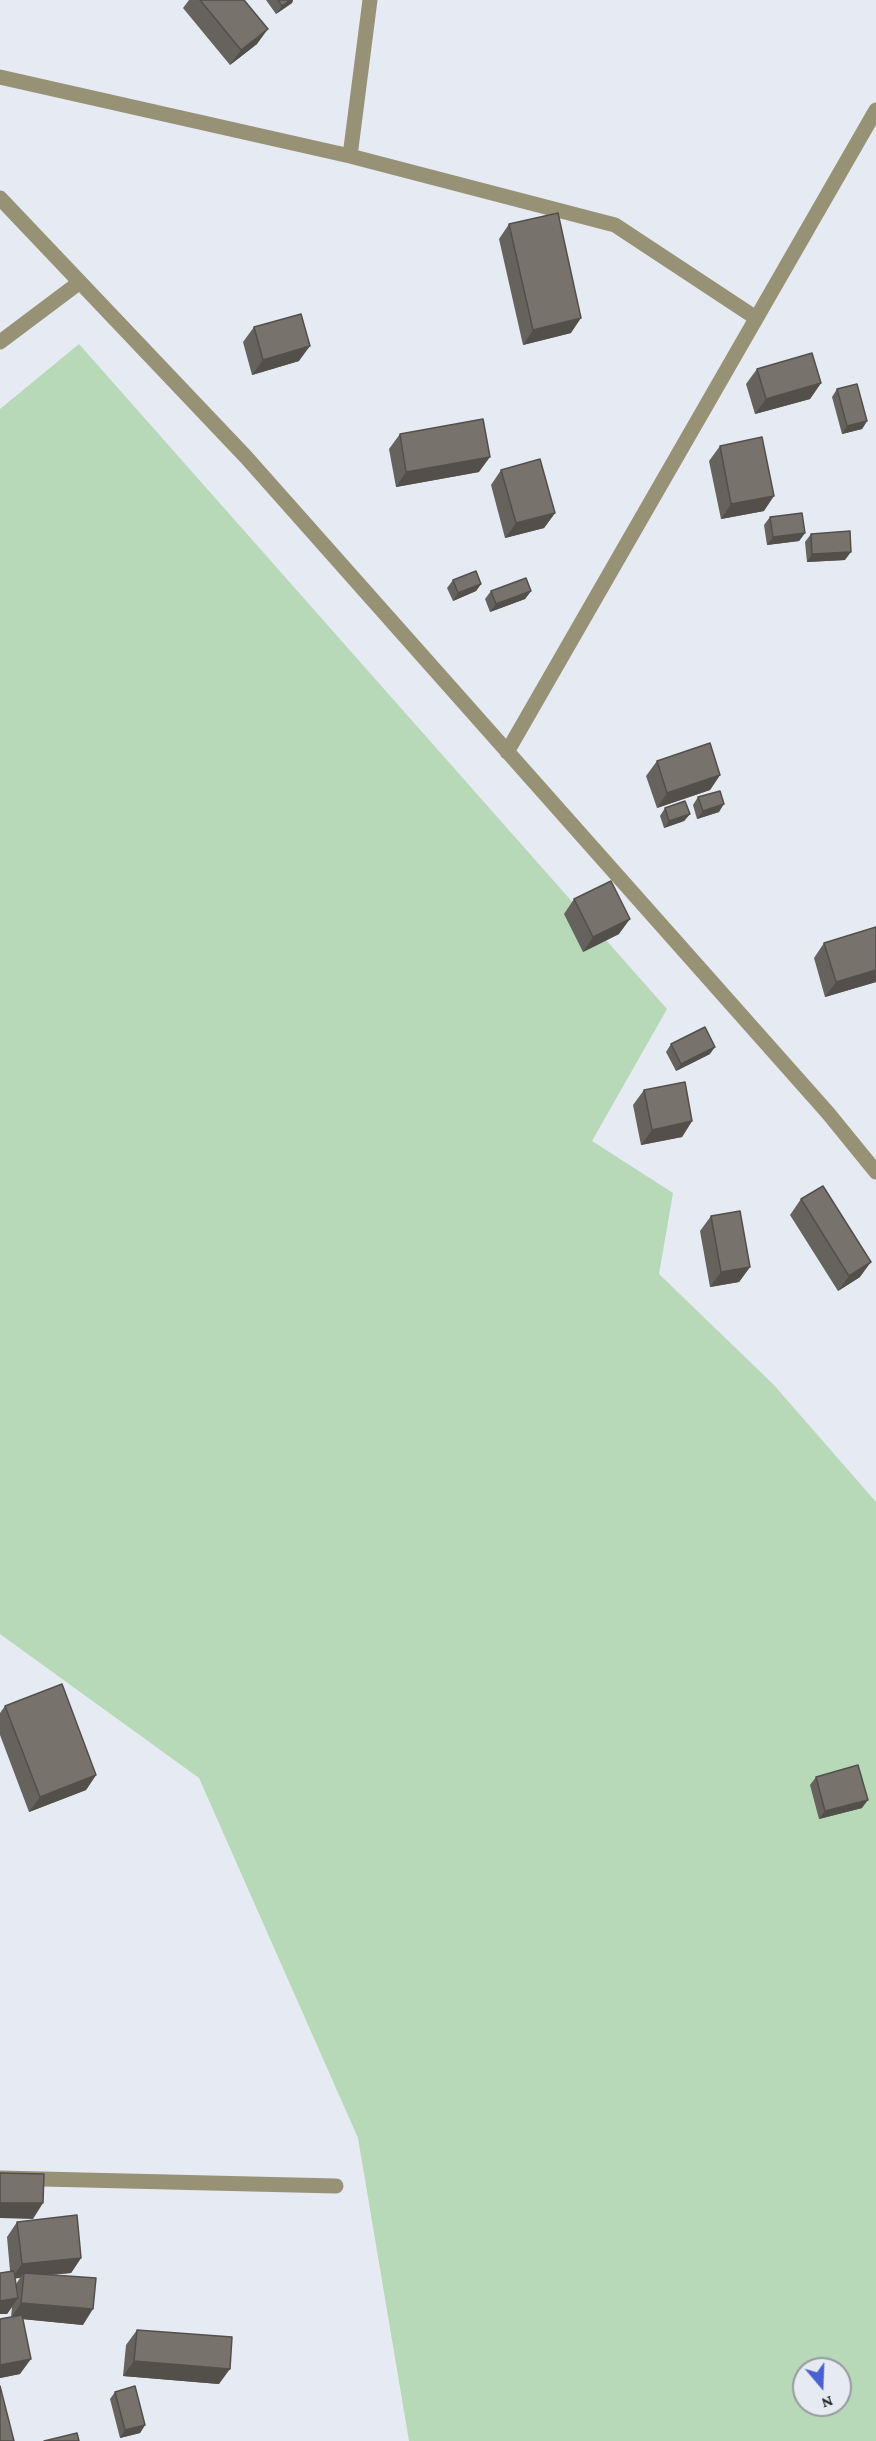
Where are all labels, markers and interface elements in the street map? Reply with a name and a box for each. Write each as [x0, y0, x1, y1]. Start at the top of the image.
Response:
north arrow [792, 2357, 852, 2417]
text: N [819, 2393, 835, 2412]

